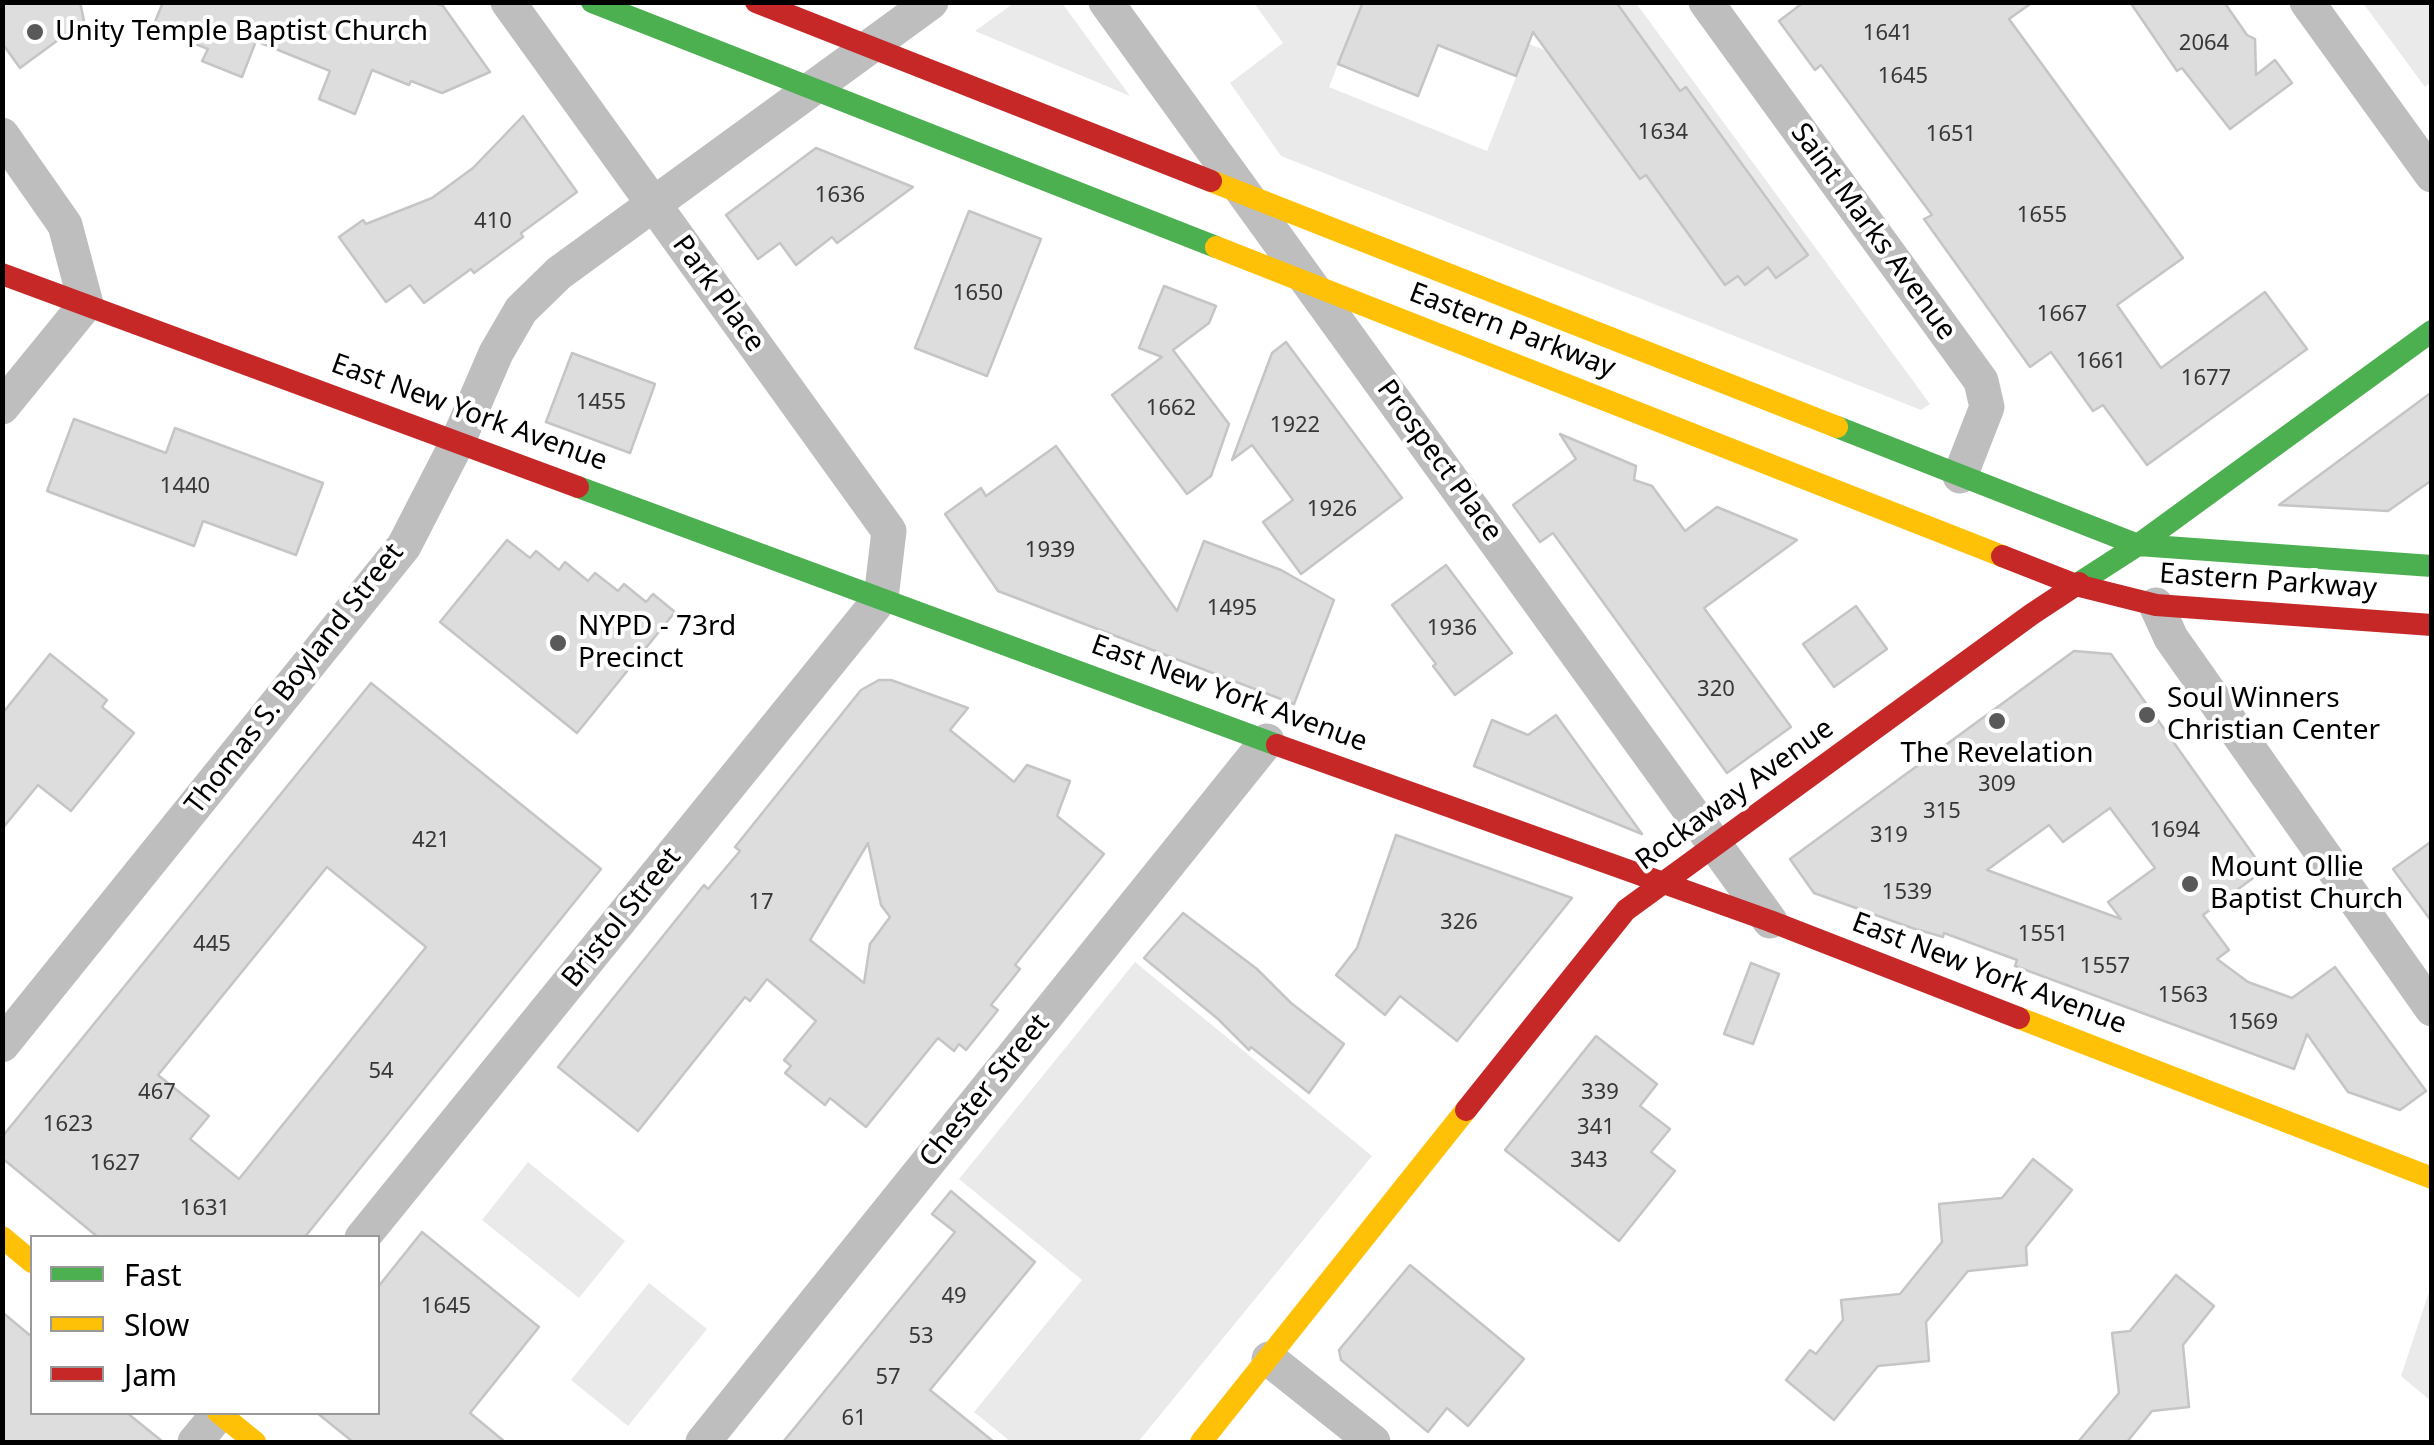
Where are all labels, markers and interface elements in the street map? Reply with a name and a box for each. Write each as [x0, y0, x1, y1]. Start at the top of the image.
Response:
place label: Unity Temple Baptist Church [55, 15, 428, 49]
marker: Unity Temple Baptist Church [24, 21, 46, 43]
house number: 1641 [1863, 21, 1913, 47]
house number: 2064 [2179, 31, 2229, 57]
house number: 1645 [1878, 64, 1928, 90]
street label: Saint Marks Avenue [1783, 117, 1963, 347]
house number: 1634 [1638, 120, 1688, 146]
house number: 1651 [1926, 122, 1976, 148]
house number: 1636 [815, 183, 865, 209]
house number: 1655 [2017, 203, 2067, 229]
house number: 410 [474, 209, 512, 235]
street label: Park Place [665, 229, 771, 359]
street label: Eastern Parkway [1404, 276, 1620, 386]
house number: 1650 [953, 281, 1003, 307]
house number: 1667 [2037, 302, 2087, 328]
street label: East New York Avenue [326, 347, 612, 479]
house number: 1661 [2076, 349, 2126, 375]
house number: 1677 [2181, 366, 2231, 392]
street label: Prospect Place [1369, 374, 1509, 548]
house number: 1455 [576, 390, 626, 416]
house number: 1662 [1146, 396, 1196, 422]
house number: 1922 [1270, 413, 1320, 439]
house number: 1440 [160, 474, 210, 500]
house number: 1926 [1307, 497, 1357, 523]
street label: Thomas S. Boyland Street [179, 537, 411, 821]
house number: 1939 [1025, 538, 1075, 564]
street label: Eastern Parkway [2158, 558, 2378, 606]
house number: 1495 [1207, 596, 1257, 622]
place label: NYPD - 73rd Precinct [578, 610, 736, 676]
house number: 1936 [1427, 616, 1477, 642]
street label: East New York Avenue [1086, 628, 1372, 760]
marker: NYPD - 73rd Precinct [547, 632, 569, 654]
house number: 320 [1697, 677, 1735, 703]
place label: Soul Winners Christian Center [2167, 682, 2380, 748]
marker: Soul Winners Christian Center [2136, 704, 2158, 726]
marker: The Revelation [1986, 710, 2008, 732]
street label: Rockaway Avenue [1630, 712, 1840, 878]
place label: The Revelation [1900, 737, 2094, 771]
house number: 309 [1978, 772, 2016, 798]
house number: 315 [1923, 799, 1961, 825]
house number: 1694 [2150, 818, 2200, 844]
house number: 319 [1870, 823, 1908, 849]
house number: 421 [412, 828, 450, 854]
street label: Bristol Street [555, 841, 689, 995]
place label: Mount Ollie Baptist Church [2210, 851, 2403, 917]
marker: Mount Ollie Baptist Church [2179, 873, 2201, 895]
house number: 1539 [1882, 880, 1932, 906]
house number: 17 [748, 890, 774, 916]
street label: East New York Avenue [1847, 906, 2131, 1042]
house number: 326 [1440, 910, 1478, 936]
house number: 1551 [2018, 922, 2068, 948]
house number: 445 [193, 932, 231, 958]
house number: 1557 [2080, 954, 2130, 980]
house number: 1563 [2158, 983, 2208, 1009]
street label: Chester Street [913, 1008, 1057, 1174]
house number: 1569 [2228, 1010, 2278, 1036]
house number: 54 [368, 1059, 394, 1085]
house number: 467 [138, 1080, 176, 1106]
house number: 339 [1581, 1080, 1619, 1106]
house number: 1623 [43, 1112, 93, 1138]
house number: 341 [1577, 1115, 1615, 1141]
house number: 343 [1570, 1148, 1608, 1174]
house number: 1627 [90, 1151, 140, 1177]
house number: 1631 [180, 1196, 230, 1222]
legend [30, 1235, 380, 1415]
text: Fast [124, 1254, 182, 1295]
house number: 49 [941, 1284, 967, 1310]
house number: 1645 [421, 1294, 471, 1320]
text: Slow [124, 1304, 189, 1345]
house number: 53 [908, 1324, 934, 1350]
text: Jam [124, 1354, 177, 1395]
house number: 57 [875, 1365, 901, 1391]
house number: 61 [841, 1406, 867, 1432]

